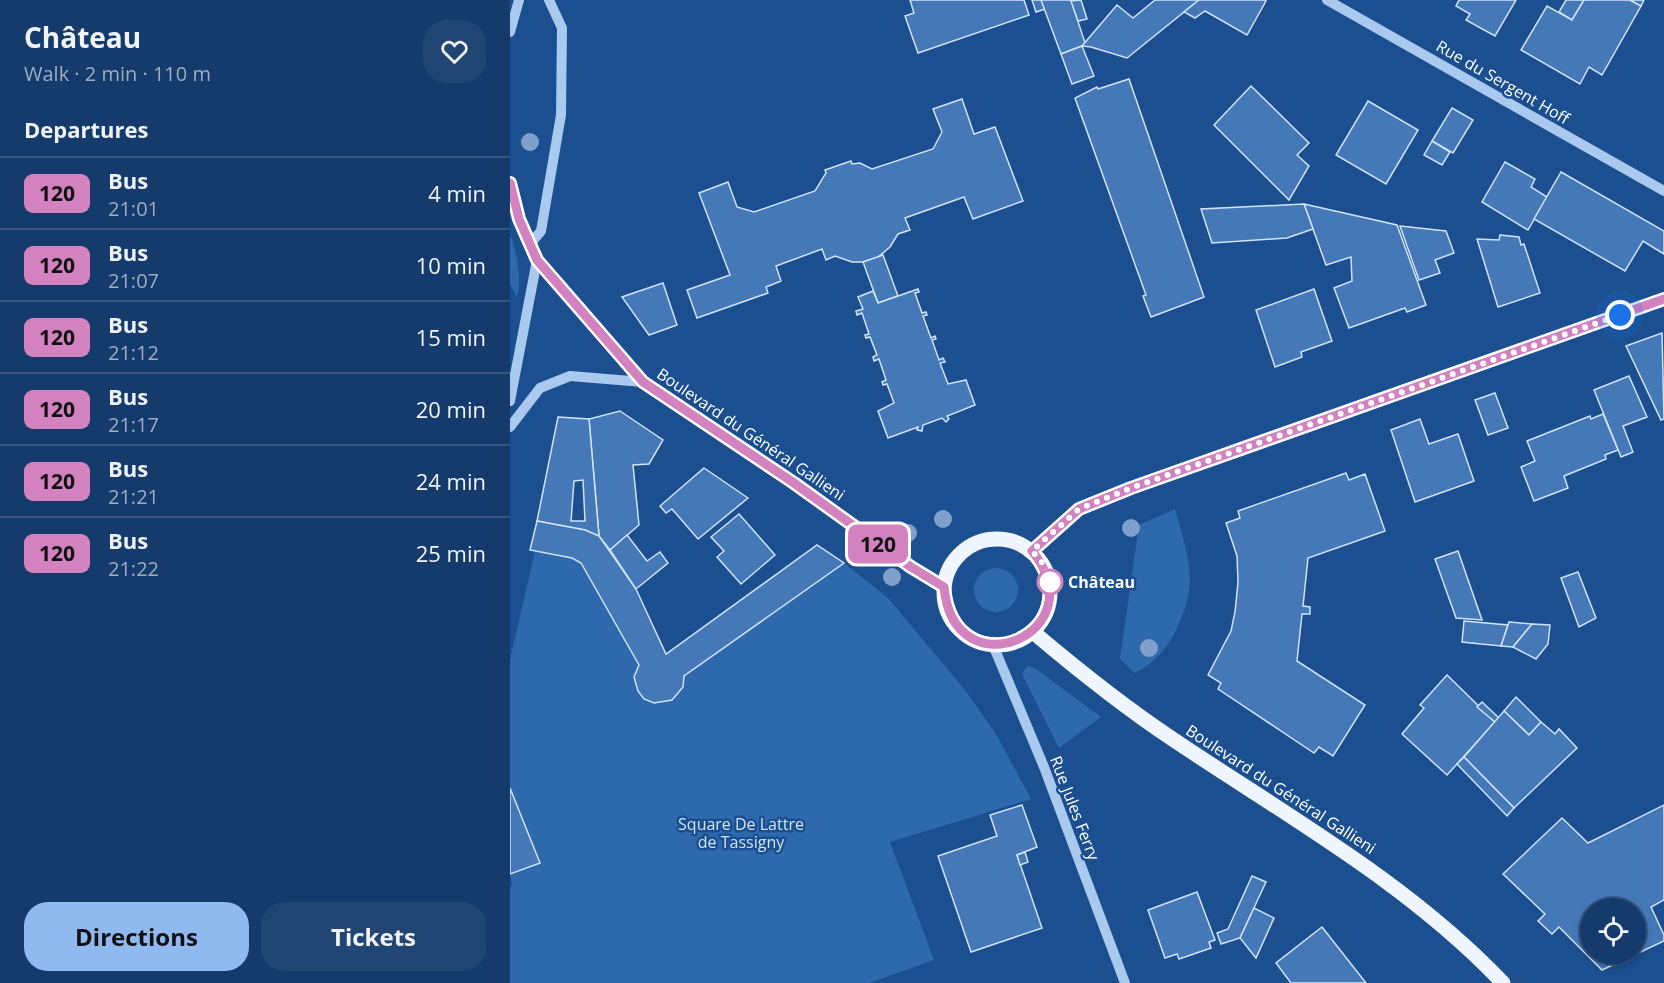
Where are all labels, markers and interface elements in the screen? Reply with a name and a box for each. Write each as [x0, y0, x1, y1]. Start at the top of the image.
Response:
text: Château [24, 18, 141, 56]
button: heart [423, 20, 486, 83]
street label: Rue du Sergent Hoff [1432, 35, 1575, 130]
text: Walk · 2 min · 110 m [24, 60, 211, 87]
text: Departures [24, 114, 148, 144]
text: Bus [108, 165, 148, 195]
text: 4 min [428, 178, 486, 208]
text: 120 [39, 179, 75, 207]
text: 21:01 [108, 195, 159, 222]
text: Bus [108, 237, 148, 267]
text: 10 min [416, 250, 486, 280]
text: 120 [39, 251, 75, 279]
text: 21:07 [108, 267, 159, 294]
your location [1605, 300, 1635, 330]
text: Bus [108, 309, 148, 339]
text: 15 min [416, 322, 486, 352]
text: 120 [39, 323, 75, 351]
text: 21:12 [108, 339, 159, 366]
street label: Boulevard du Général Gallieni [653, 363, 849, 505]
text: Bus [108, 381, 148, 411]
text: 20 min [416, 394, 486, 424]
text: 120 [39, 395, 75, 423]
text: 21:17 [108, 411, 159, 438]
text: Bus [108, 453, 148, 483]
text: 24 min [416, 466, 486, 496]
text: 120 [39, 467, 75, 495]
text: 21:21 [108, 483, 159, 510]
line badge: 120 [844, 524, 913, 564]
text: Bus [108, 525, 148, 555]
text: 120 [860, 530, 896, 558]
text: 25 min [416, 538, 486, 568]
text: 120 [39, 539, 75, 567]
text: 21:22 [108, 555, 159, 582]
marker: Château [1037, 569, 1063, 595]
place label: Château [1068, 571, 1135, 593]
street label: Boulevard du Général Gallieni [1182, 719, 1380, 859]
street label: Rue Jules Ferry [1045, 753, 1105, 864]
park label: Square De Lattre de Tassigny [678, 813, 804, 853]
map controls [1580, 898, 1646, 964]
button: locate [1580, 898, 1646, 964]
button: Directions [24, 902, 249, 971]
button: Tickets [261, 902, 486, 971]

